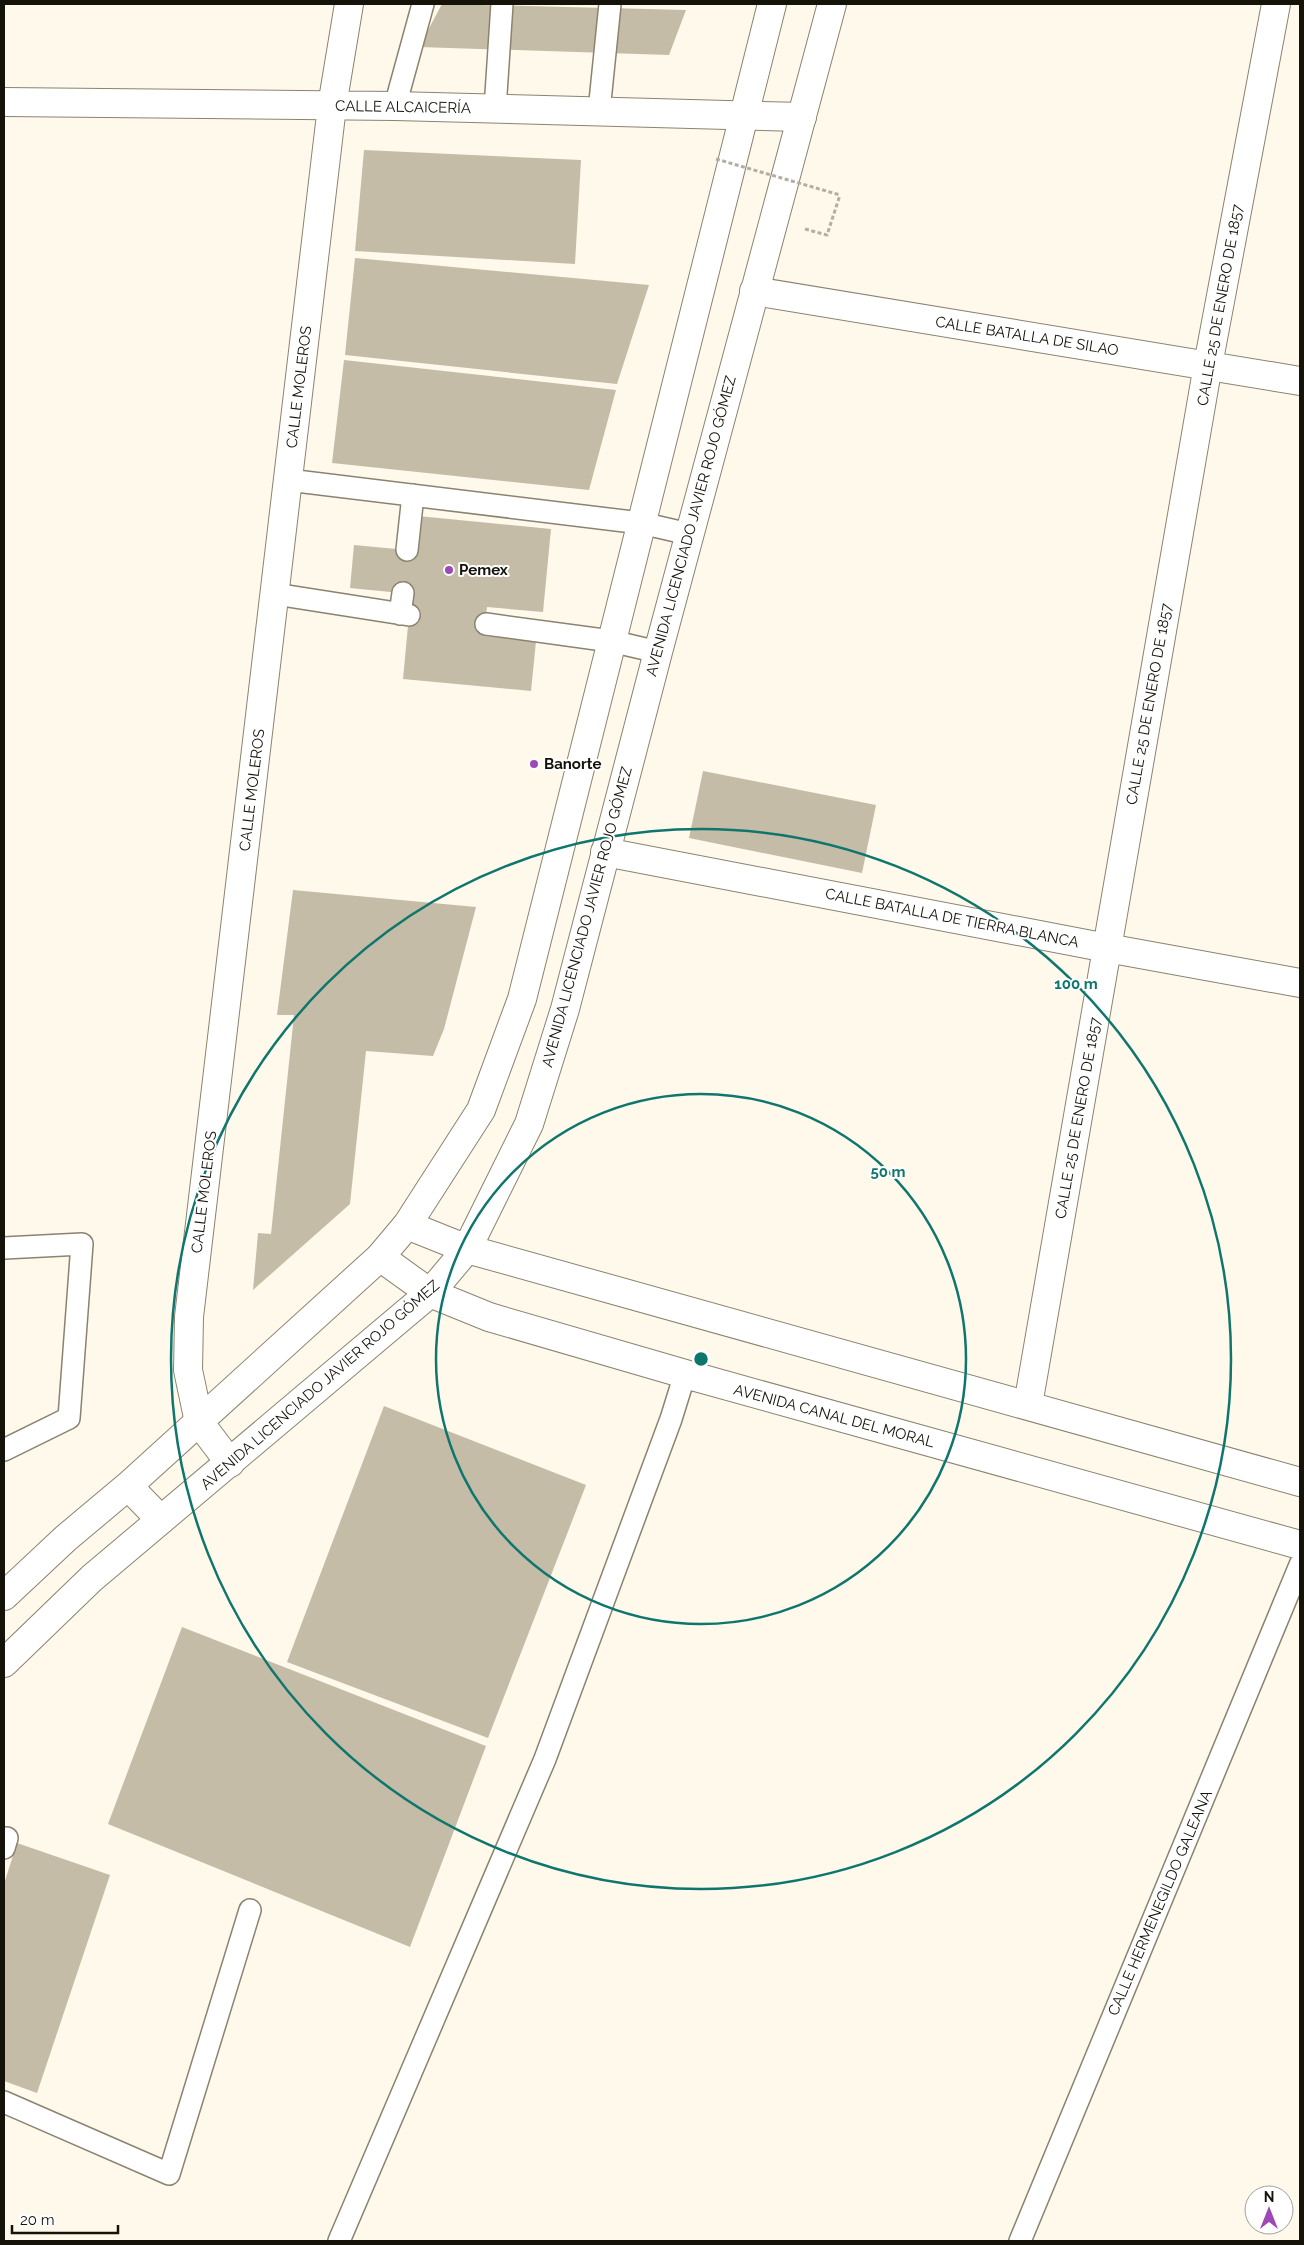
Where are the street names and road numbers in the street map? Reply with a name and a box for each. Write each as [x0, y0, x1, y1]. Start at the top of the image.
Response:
street label: CALLE ALCAICERÍA [335, 97, 471, 117]
street label: CALLE 25 DE ENERO DE 1857 [1193, 203, 1247, 407]
street label: CALLE BATALLA DE SILAO [934, 313, 1120, 359]
street label: CALLE MOLEROS [283, 325, 315, 449]
street label: AVENIDA LICENCIADO JAVIER ROJO GÓMEZ [642, 374, 740, 678]
street label: CALLE 25 DE ENERO DE 1857 [1122, 602, 1176, 806]
street label: CALLE MOLEROS [236, 728, 268, 852]
street label: AVENIDA LICENCIADO JAVIER ROJO GÓMEZ [538, 765, 636, 1069]
street label: CALLE BATALLA DE TIERRA BLANCA [824, 885, 1080, 951]
street label: CALLE 25 DE ENERO DE 1857 [1051, 1016, 1105, 1220]
street label: CALLE MOLEROS [188, 1130, 220, 1254]
street label: AVENIDA LICENCIADO JAVIER ROJO GÓMEZ [197, 1276, 443, 1494]
street label: AVENIDA CANAL DEL MORAL [732, 1381, 937, 1452]
street label: CALLE HERMENEGILDO GALEANA [1104, 1788, 1216, 2018]

